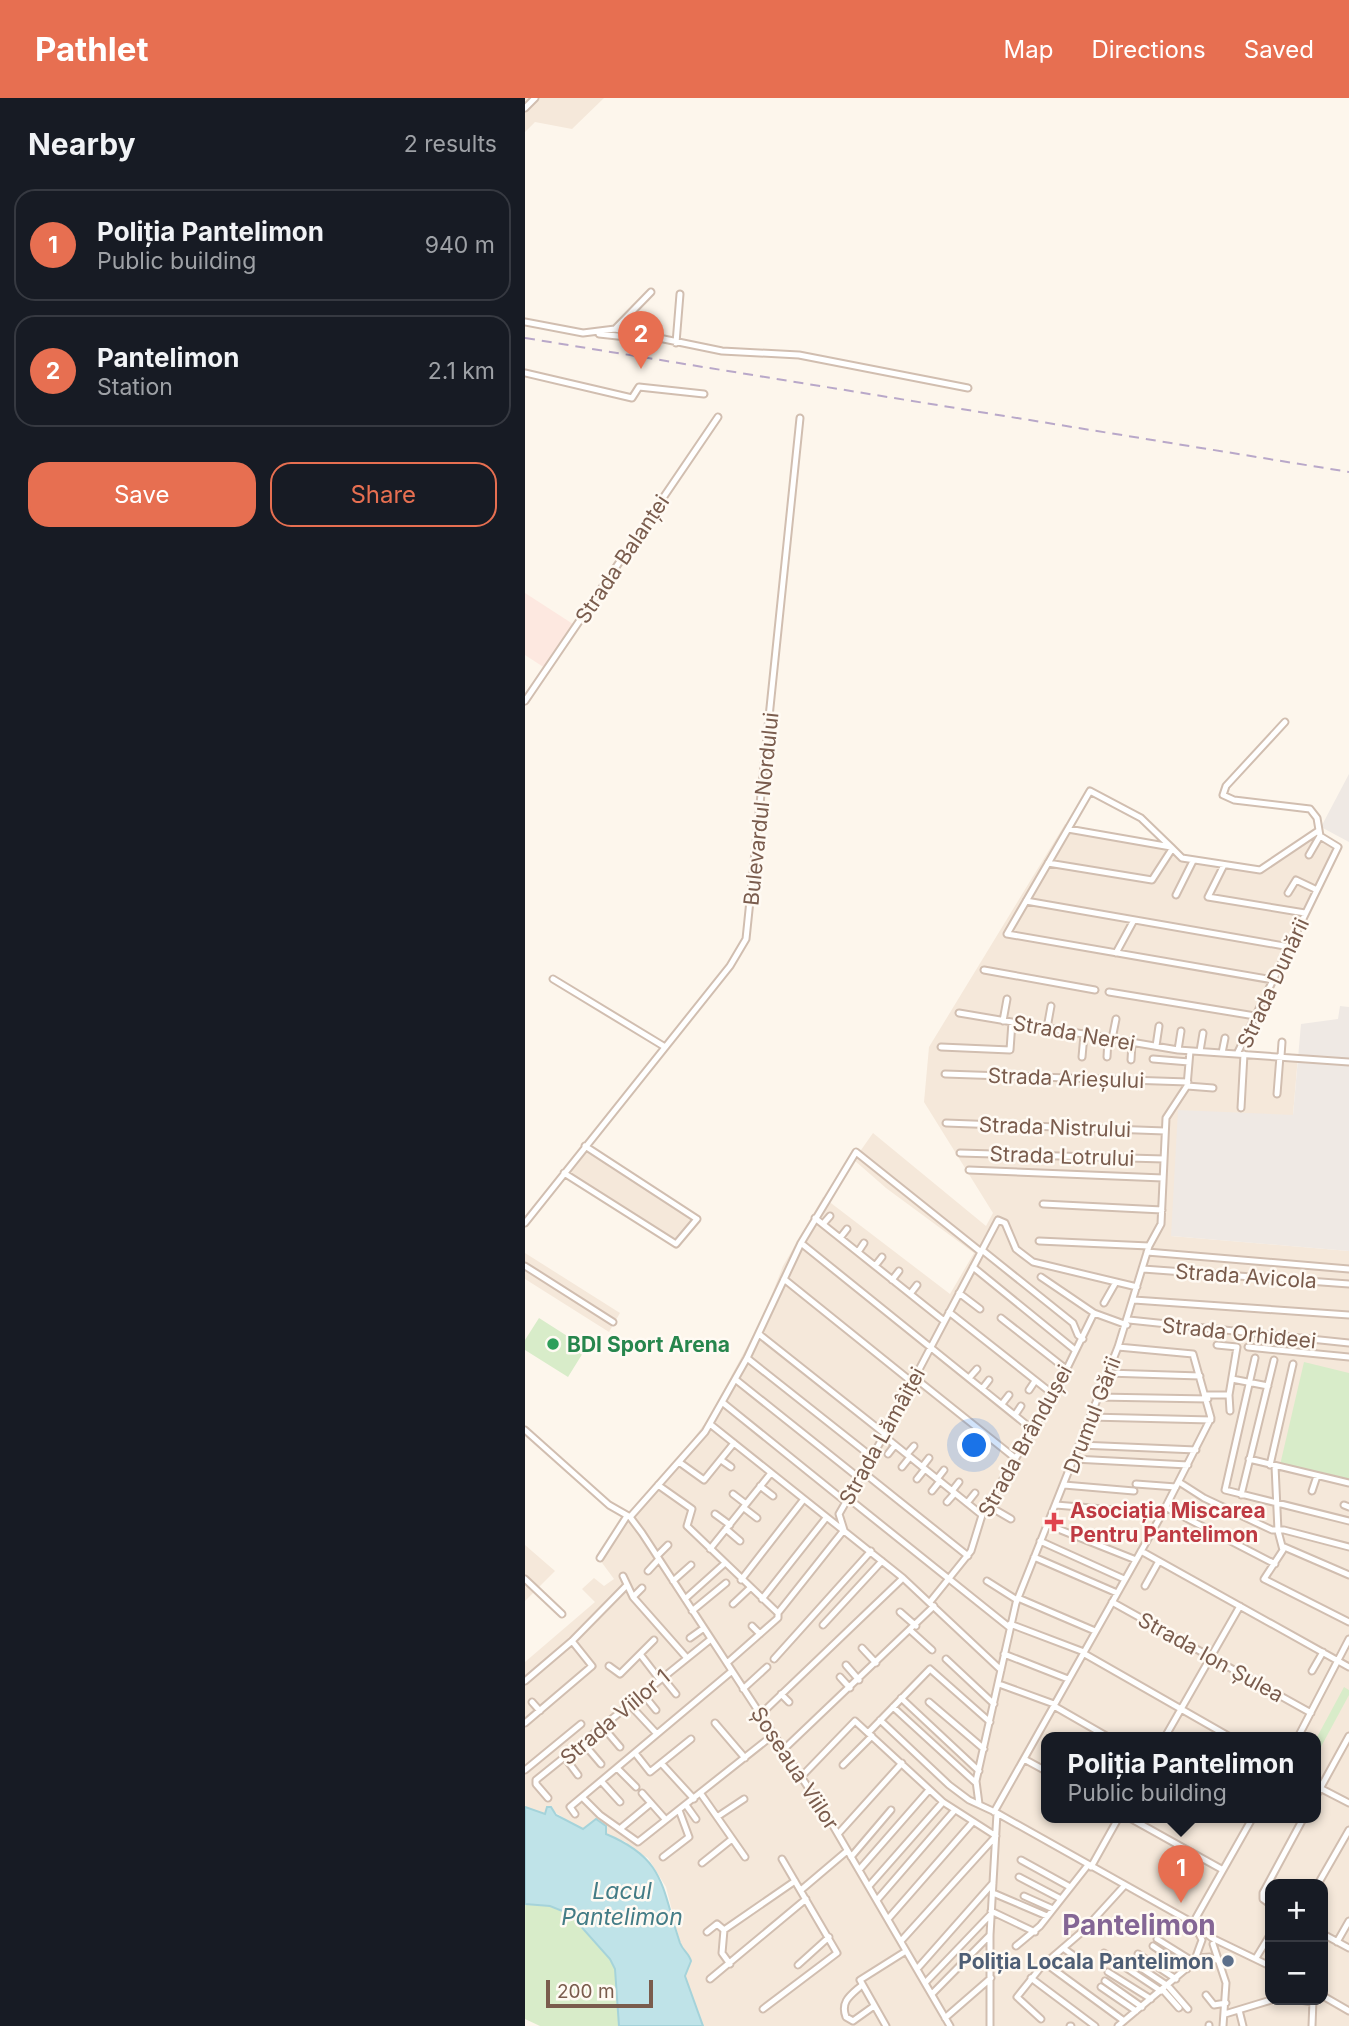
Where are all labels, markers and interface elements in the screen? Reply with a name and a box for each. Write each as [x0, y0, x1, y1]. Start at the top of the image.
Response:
text: Pathlet [35, 29, 149, 69]
text: Map [1004, 35, 1053, 64]
text: Directions [1091, 35, 1206, 64]
text: Saved [1244, 35, 1314, 64]
text: Nearby [28, 126, 136, 162]
text: 2 results [404, 130, 497, 158]
text: Poliția Pantelimon [97, 216, 324, 247]
text: 1 [48, 231, 58, 259]
text: 940 m [425, 231, 495, 259]
text: Public building [97, 247, 256, 275]
pin: 2 [618, 311, 664, 369]
text: Pantelimon [97, 342, 240, 373]
text: 2 [46, 357, 60, 385]
text: 2.1 km [428, 357, 495, 385]
text: Station [97, 373, 173, 401]
button: Save [28, 462, 256, 527]
button: Share [270, 462, 497, 527]
street label: Strada Balanței [570, 490, 674, 628]
street label: Bulevardul Nordului [738, 711, 784, 907]
street label: Strada Dunării [1232, 914, 1314, 1052]
street label: Strada Nerei [1011, 1010, 1137, 1056]
street label: Strada Arieșului [987, 1063, 1145, 1093]
street label: Strada Nistrului [978, 1112, 1132, 1142]
street label: Strada Lotrului [989, 1141, 1135, 1171]
street label: Strada Avicola [1174, 1259, 1318, 1293]
street label: Strada Orhideei [1161, 1312, 1317, 1354]
place label: BDI Sport Arena [567, 1332, 730, 1357]
marker: BDI Sport Arena [545, 1336, 561, 1352]
street label: Drumul Gării [1058, 1353, 1126, 1477]
street label: Strada Brândușei [973, 1361, 1077, 1521]
street label: Strada Lămâiței [834, 1363, 930, 1509]
your location [957, 1428, 991, 1462]
place label: Asociația Miscarea Pentru Pantelimon [1070, 1498, 1266, 1547]
marker: Asociația Miscarea Pentru Pantelimon [1044, 1512, 1064, 1532]
street label: Strada Ion Șulea [1134, 1607, 1288, 1707]
street label: Strada Viilor 1 [555, 1664, 675, 1770]
street label: Șoseaua Viilor [746, 1702, 844, 1834]
popup [1041, 1732, 1321, 1823]
text: Poliția Pantelimon [1068, 1748, 1295, 1779]
text: Public building [1068, 1779, 1227, 1807]
pin: 1 [1158, 1845, 1204, 1903]
water label: Lacul Pantelimon [561, 1877, 683, 1931]
map controls [1265, 1879, 1328, 2005]
button: + [1265, 1879, 1328, 1942]
district label: Pantelimon [1062, 1908, 1216, 1942]
button: − [1265, 1942, 1328, 2005]
place label: Poliția Locala Pantelimon [958, 1949, 1214, 1974]
marker: Poliția Locala Pantelimon [1220, 1953, 1236, 1969]
scale bar [546, 1977, 653, 2009]
text: 200 m [557, 1980, 615, 2003]

